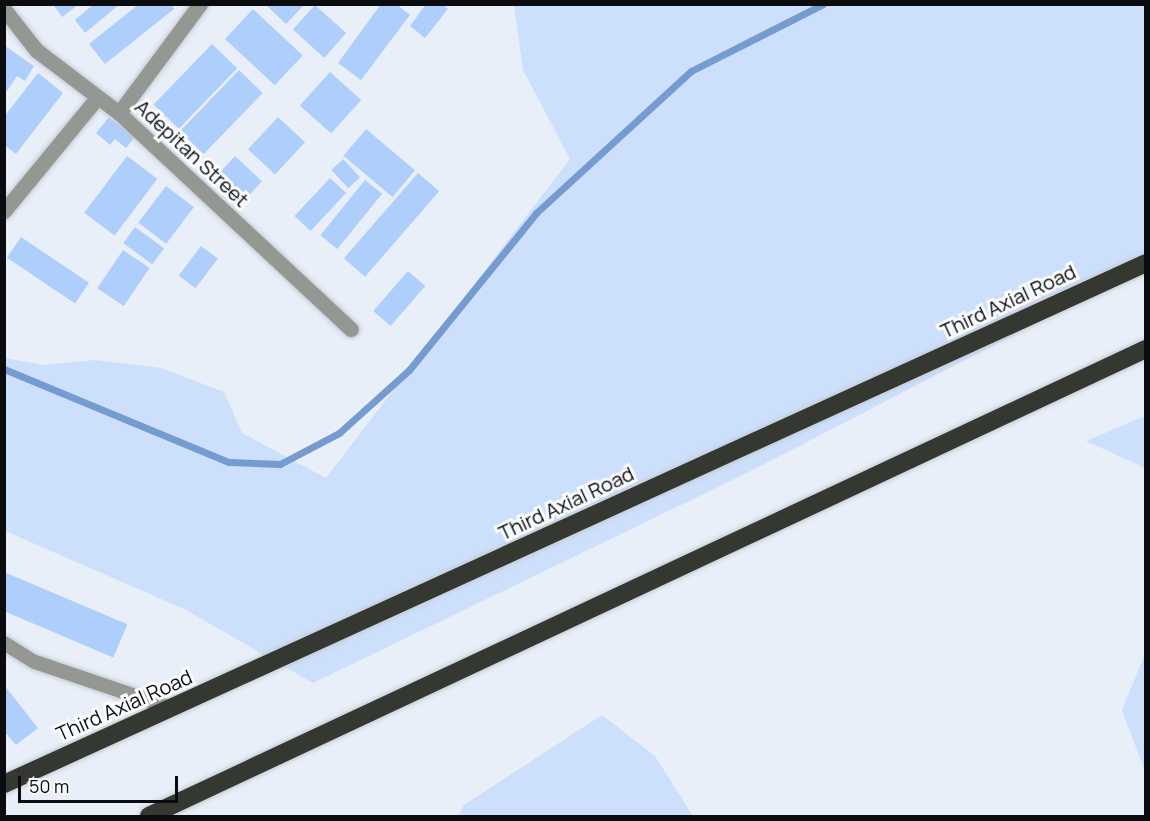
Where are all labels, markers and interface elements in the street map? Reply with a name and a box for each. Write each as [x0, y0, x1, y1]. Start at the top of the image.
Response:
street label: Adepitan Street [130, 94, 254, 212]
street label: Third Axial Road [937, 259, 1079, 343]
street label: Third Axial Road [495, 461, 637, 545]
street label: Third Axial Road [52, 664, 196, 746]
scale bar [21, 764, 182, 802]
text: 50 m [29, 774, 69, 798]

